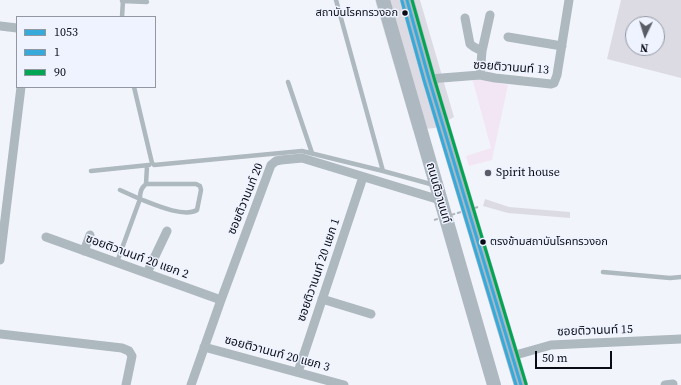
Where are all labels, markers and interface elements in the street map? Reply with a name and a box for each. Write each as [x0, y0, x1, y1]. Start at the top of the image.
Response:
place label: สถาบันโรคทรวงอก [316, 6, 398, 20]
marker: สถาบันโรคทรวงอก [400, 8, 410, 18]
legend [16, 16, 156, 88]
north arrow [625, 16, 665, 56]
text: 1053 [54, 24, 78, 40]
text: N [640, 40, 649, 55]
text: 1 [54, 44, 60, 60]
street label: ซอยติวานนท์ 13 [473, 58, 549, 78]
text: 90 [54, 64, 66, 80]
street label: ซอยติวานนท์ 20 [225, 161, 267, 237]
street label: ถนนติวานนท์ [422, 161, 454, 225]
place label: Spirit house [496, 166, 560, 180]
marker: Spirit house [483, 168, 493, 178]
street label: ซอยติวานนท์ 20 แยก 1 [295, 216, 343, 324]
street label: ซอยติวานนท์ 20 แยก 2 [84, 232, 190, 282]
place label: ตรงข้ามสถาบันโรคทรวงอก [490, 235, 608, 249]
marker: ตรงข้ามสถาบันโรคทรวงอก [478, 237, 488, 247]
street label: ซอยติวานนท์ 15 [557, 322, 633, 340]
street label: ซอยติวานนท์ 20 แยก 3 [223, 333, 331, 375]
scale bar [537, 343, 614, 369]
text: 50 m [542, 350, 568, 366]

